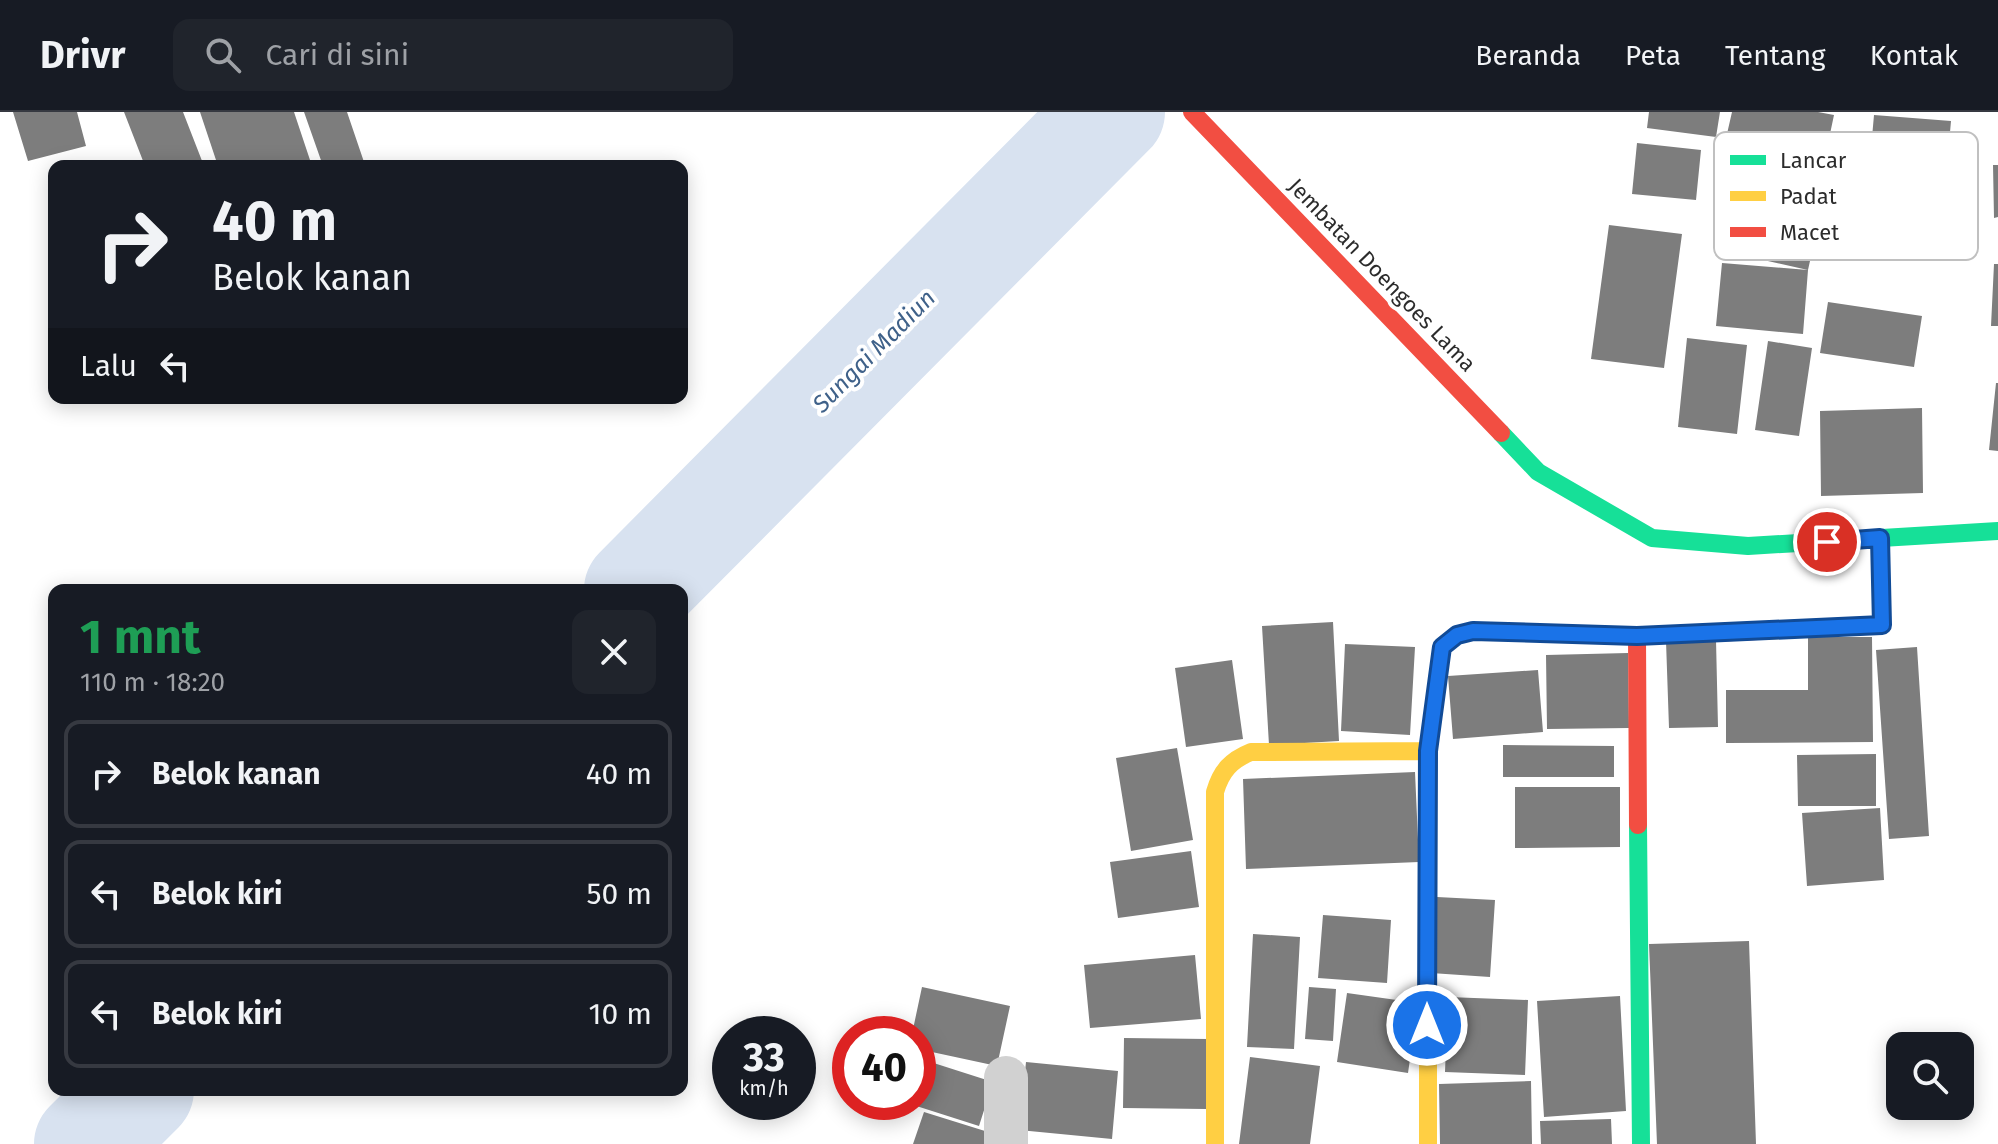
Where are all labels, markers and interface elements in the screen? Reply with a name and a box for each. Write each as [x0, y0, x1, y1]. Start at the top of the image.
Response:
search box [173, 19, 733, 91]
text: Drivr [40, 32, 125, 78]
icon: search [201, 33, 245, 77]
text: Cari di sini [265, 37, 409, 73]
text: Beranda [1475, 39, 1581, 72]
text: Peta [1625, 39, 1681, 72]
text: Tentang [1725, 39, 1826, 72]
text: Kontak [1870, 39, 1958, 72]
legend [1714, 132, 1978, 260]
text: Lancar [1780, 147, 1847, 174]
street label: Jembatan Doengoes Lama [1283, 173, 1481, 377]
text: Padat [1780, 183, 1837, 210]
text: 40 m [212, 188, 337, 255]
icon: right [80, 192, 184, 296]
text: Macet [1780, 219, 1839, 246]
text: Belok kanan [212, 256, 412, 300]
water label: Sungai Madiun [806, 284, 941, 419]
icon: left [153, 344, 197, 388]
text: Lalu [80, 348, 137, 384]
pin [1793, 508, 1861, 576]
icon: arrive [1805, 520, 1849, 564]
text: 1 mnt [80, 608, 200, 666]
button: close [572, 610, 656, 694]
text: 110 m · 18:20 [80, 667, 225, 698]
icon: right [84, 752, 128, 796]
text: Belok kanan [152, 756, 321, 792]
text: 40 m [586, 756, 652, 792]
icon: left [84, 872, 128, 916]
text: Belok kiri [152, 876, 283, 912]
text: 50 m [587, 876, 652, 912]
position arrow [1385, 983, 1469, 1067]
icon: left [84, 992, 128, 1036]
text: Belok kiri [152, 996, 283, 1032]
text: 10 m [589, 996, 652, 1032]
speed limit sign: 40 [832, 1016, 936, 1120]
map controls [1886, 1032, 1974, 1120]
button: search [1886, 1032, 1974, 1120]
text: 33 [743, 1034, 785, 1082]
text: km/h [739, 1076, 789, 1100]

